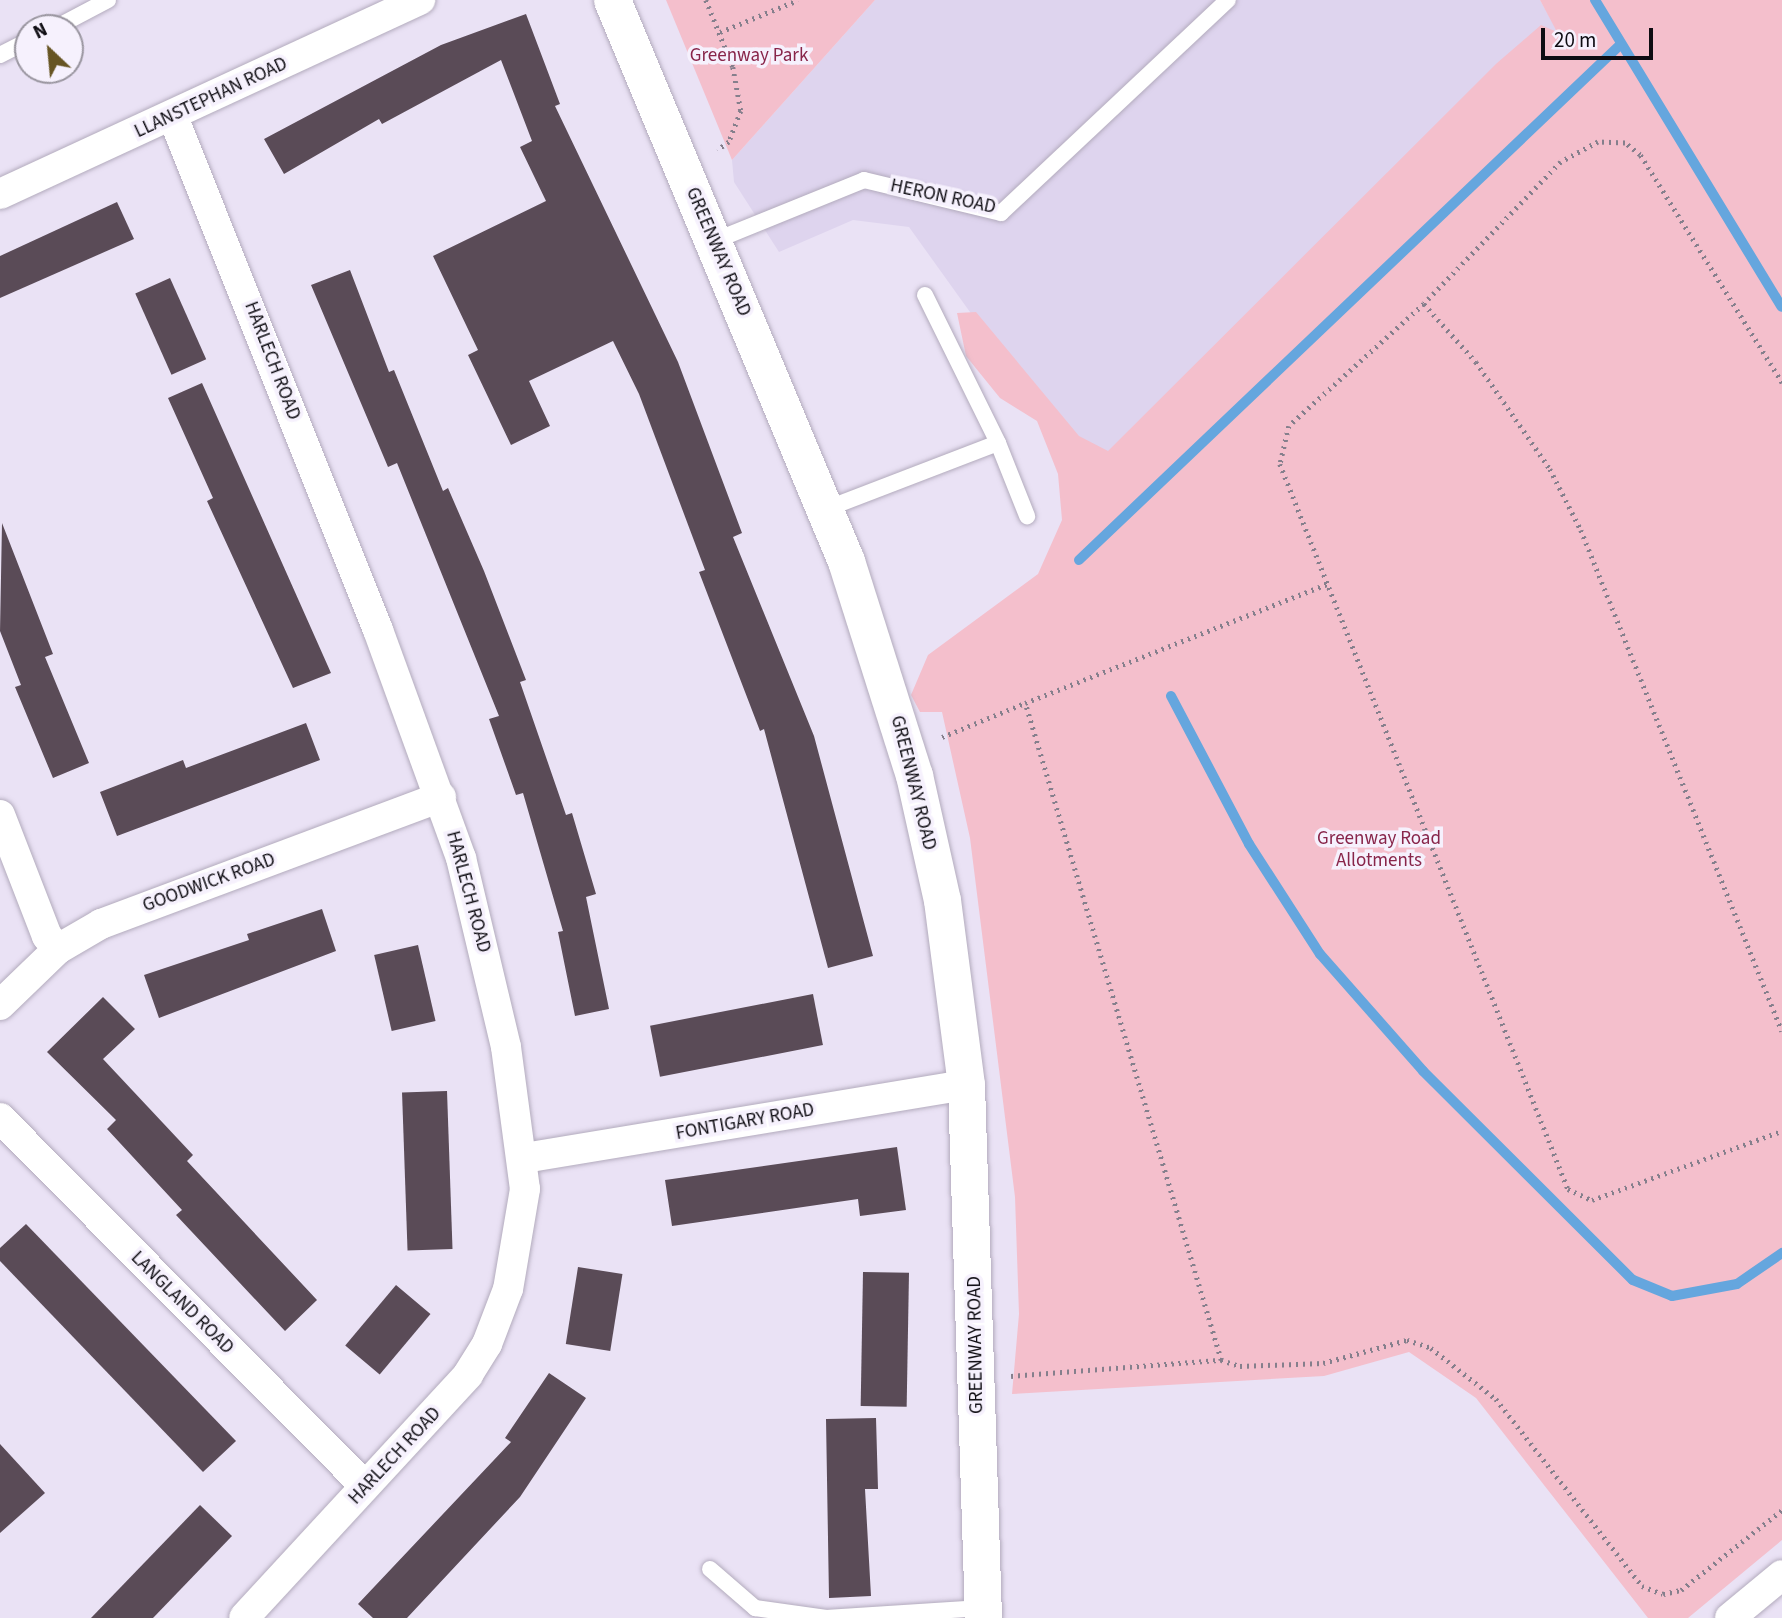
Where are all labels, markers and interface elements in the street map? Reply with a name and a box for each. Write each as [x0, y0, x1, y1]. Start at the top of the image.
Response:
north arrow [14, 14, 84, 84]
scale bar [1544, 14, 1656, 58]
text: N [29, 17, 52, 46]
text: 20 m [1554, 25, 1596, 55]
park label: Greenway Park [690, 45, 808, 67]
street label: LLANSTEPHAN ROAD [131, 53, 291, 143]
street label: HERON ROAD [888, 175, 998, 219]
street label: GREENWAY ROAD [681, 184, 755, 320]
street label: HARLECH ROAD [239, 299, 305, 423]
street label: GREENWAY ROAD [885, 713, 941, 853]
park label: Greenway Road Allotments [1317, 828, 1441, 872]
street label: HARLECH ROAD [441, 829, 495, 955]
street label: GOODWICK ROAD [140, 848, 278, 918]
street label: FONTIGARY ROAD [674, 1099, 816, 1145]
street label: LANGLAND ROAD [126, 1247, 238, 1359]
street label: GREENWAY ROAD [963, 1276, 989, 1414]
street label: HARLECH ROAD [344, 1403, 446, 1509]

